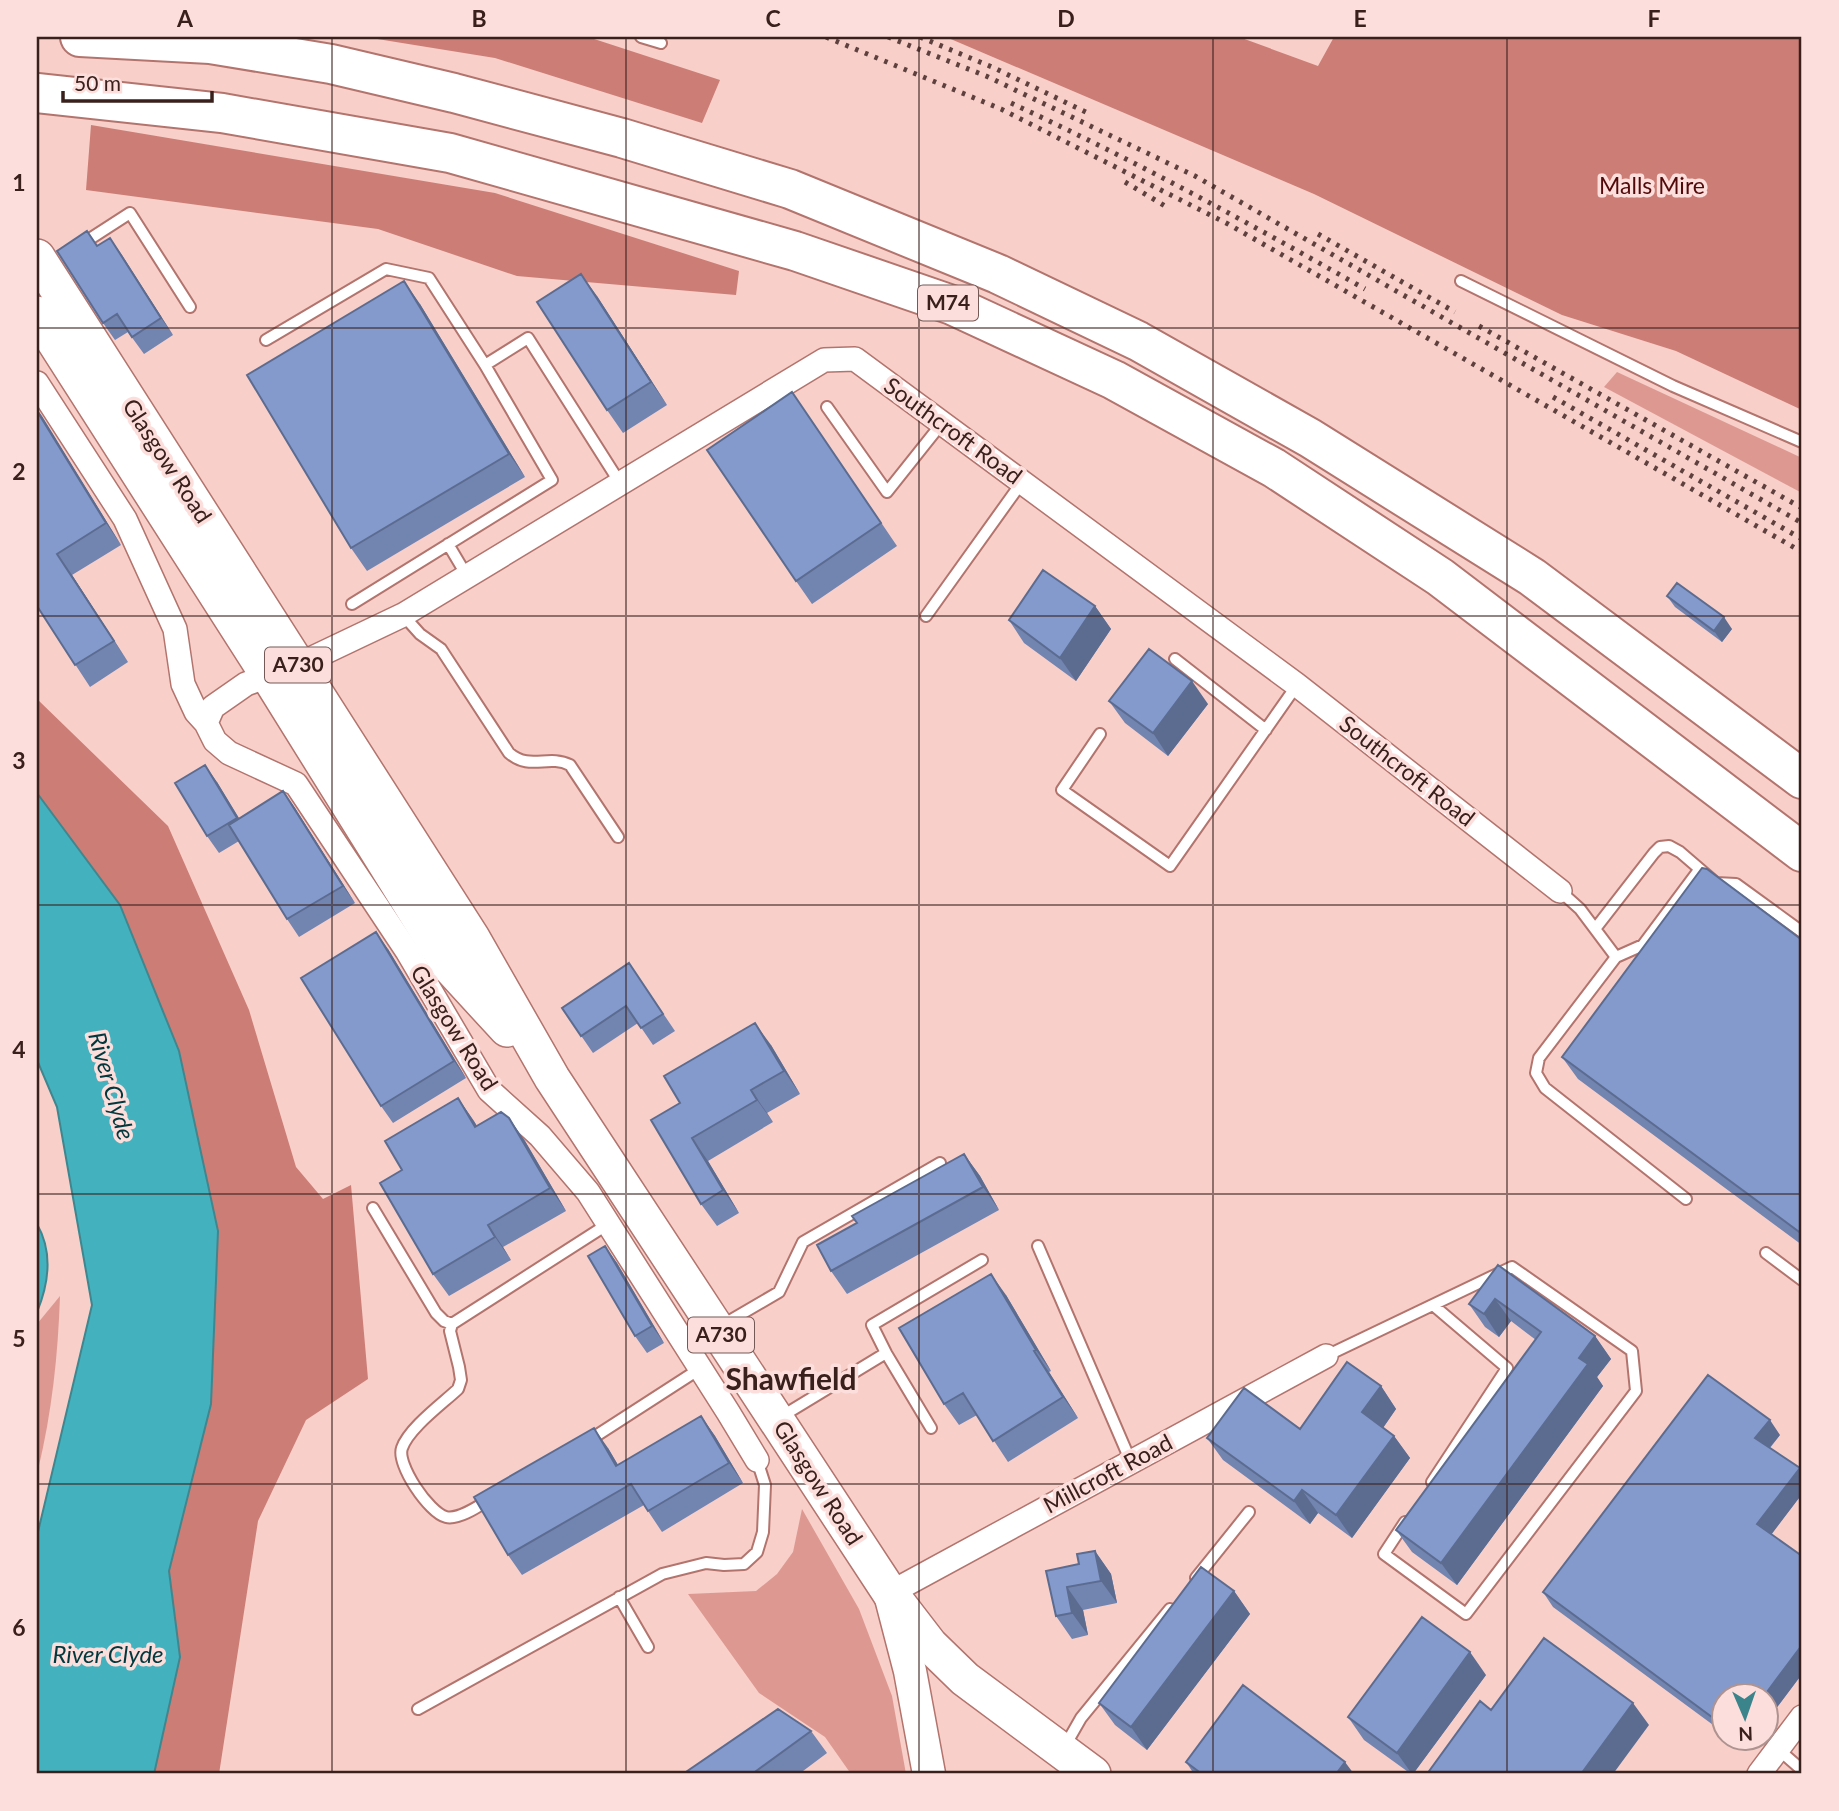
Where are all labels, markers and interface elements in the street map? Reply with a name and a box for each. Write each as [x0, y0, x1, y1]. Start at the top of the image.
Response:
text: A [176, 4, 194, 32]
text: B [471, 4, 487, 32]
text: C [765, 4, 781, 32]
text: D [1057, 4, 1075, 32]
text: E [1353, 4, 1367, 32]
text: F [1647, 4, 1661, 32]
scale bar [63, 60, 212, 104]
text: 50 m [74, 70, 121, 95]
text: 1 [12, 168, 26, 196]
park label: Malls Mire [1599, 171, 1705, 199]
road number: M74 [918, 286, 978, 320]
street label: Southcroft Road [879, 371, 1028, 490]
street label: Glasgow Road [117, 393, 218, 528]
text: 2 [12, 457, 26, 485]
road number: A730 [265, 648, 331, 682]
street label: Southcroft Road [1335, 709, 1481, 832]
text: 3 [12, 746, 26, 774]
street label: Glasgow Road [405, 960, 505, 1095]
water label: River Clyde [83, 1028, 142, 1143]
text: 4 [12, 1035, 26, 1063]
road number: A730 [688, 1318, 754, 1352]
text: 5 [12, 1324, 26, 1352]
district label: Shawfield [726, 1360, 856, 1396]
street label: Glasgow Road [768, 1415, 869, 1550]
street label: Millcroft Road [1038, 1427, 1177, 1519]
text: 6 [12, 1613, 26, 1641]
water label: River Clyde [52, 1639, 164, 1668]
north arrow [1710, 1682, 1780, 1752]
text: N [1738, 1723, 1753, 1746]

